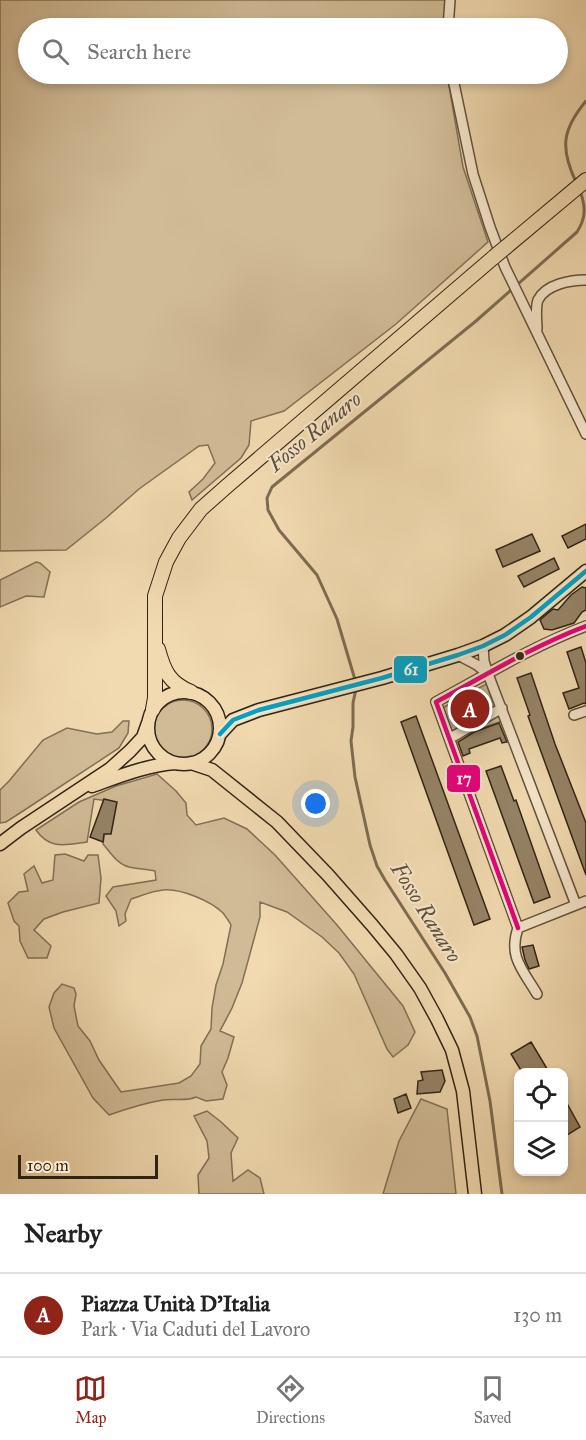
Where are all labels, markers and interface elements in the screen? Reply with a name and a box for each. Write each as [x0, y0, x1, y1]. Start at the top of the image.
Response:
search box [18, 18, 568, 84]
icon: search [39, 35, 72, 68]
text: Search here [87, 38, 191, 65]
water label: Fosso Ranaro [261, 385, 367, 478]
unlabelled marker [514, 650, 526, 662]
line badge: 61 [393, 655, 428, 684]
text: 61 [404, 660, 419, 679]
pin: A [450, 686, 490, 732]
line badge: 17 [446, 764, 481, 793]
text: 17 [457, 769, 472, 788]
your location [301, 789, 330, 818]
water label: Fosso Ranaro [385, 856, 468, 967]
map controls [514, 1068, 568, 1176]
button: locate [514, 1068, 568, 1122]
button: layers [514, 1122, 568, 1176]
scale bar [18, 1152, 158, 1180]
text: 100 m [27, 1156, 69, 1175]
text: Nearby [24, 1217, 102, 1249]
text: Piazza Unità D'Italia [81, 1290, 270, 1317]
text: A [37, 1303, 50, 1327]
text: 130 m [513, 1303, 562, 1327]
text: Park · Via Caduti del Lavoro [81, 1317, 310, 1341]
tab: Map [74, 1372, 107, 1427]
tab: Directions [256, 1372, 325, 1427]
tab: Saved [474, 1372, 512, 1427]

